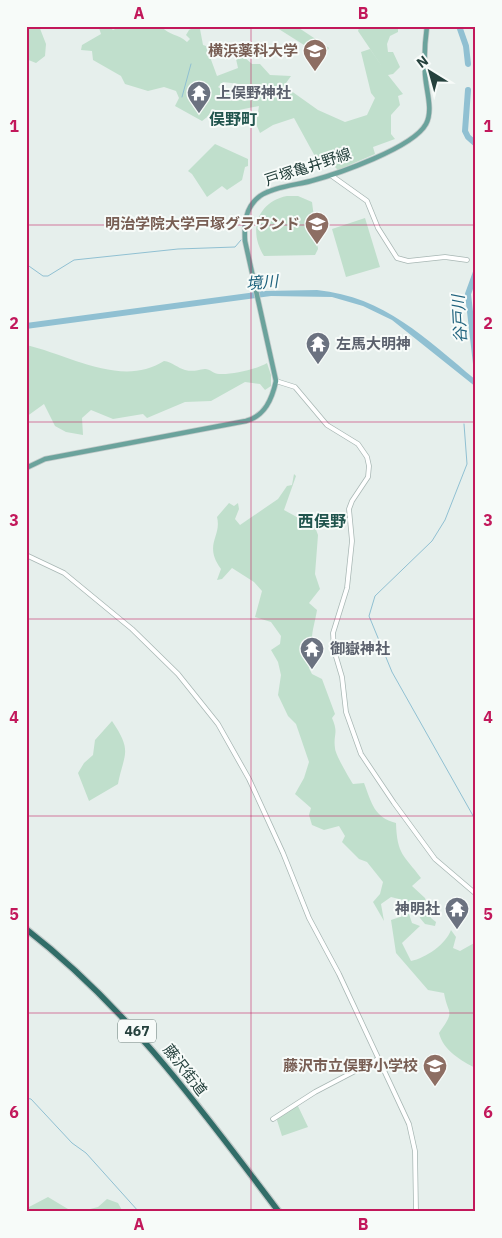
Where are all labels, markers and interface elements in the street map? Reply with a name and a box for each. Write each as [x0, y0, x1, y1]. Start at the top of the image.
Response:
text: A [134, 3, 145, 23]
text: B [358, 3, 369, 23]
school or university icon: 横浜薬科大学 [302, 38, 328, 72]
place label: 横浜薬科大学 [208, 41, 298, 60]
north arrow [404, 48, 454, 98]
text: N [413, 51, 432, 72]
temple icon: 上俣野神社 [186, 80, 212, 114]
place label: 上俣野神社 [216, 83, 291, 102]
district label: 俣野町 [209, 109, 257, 129]
text: 1 [9, 116, 19, 136]
text: 1 [483, 116, 493, 136]
street label: 戸塚亀井野線 [262, 144, 354, 189]
school or university icon: 明治学院大学戸塚グラウンド [304, 211, 330, 245]
place label: 明治学院大学戸塚グラウンド [105, 214, 300, 233]
water label: 境川 [245, 270, 281, 293]
water label: 谷戸川 [448, 293, 470, 343]
text: 2 [9, 313, 19, 333]
text: 2 [483, 313, 493, 333]
temple icon: 左馬大明神 [305, 331, 331, 365]
place label: 左馬大明神 [336, 334, 411, 353]
text: 3 [9, 510, 19, 530]
text: 3 [483, 510, 493, 530]
district label: 西俣野 [298, 511, 346, 531]
temple icon: 御嶽神社 [299, 636, 325, 670]
place label: 御嶽神社 [330, 639, 390, 658]
text: 4 [9, 707, 19, 727]
text: 4 [483, 707, 493, 727]
temple icon: 神明社 [444, 896, 470, 930]
place label: 神明社 [394, 899, 440, 918]
text: 5 [9, 904, 19, 924]
text: 5 [483, 904, 493, 924]
road number: 467 [118, 1019, 156, 1042]
street label: 藤沢街道 [159, 1040, 211, 1099]
school or university icon: 藤沢市立俣野小学校 [422, 1053, 448, 1087]
place label: 藤沢市立俣野小学校 [283, 1056, 418, 1075]
text: 6 [9, 1102, 19, 1122]
text: 6 [483, 1102, 493, 1122]
text: A [134, 1214, 145, 1234]
text: B [358, 1214, 369, 1234]

